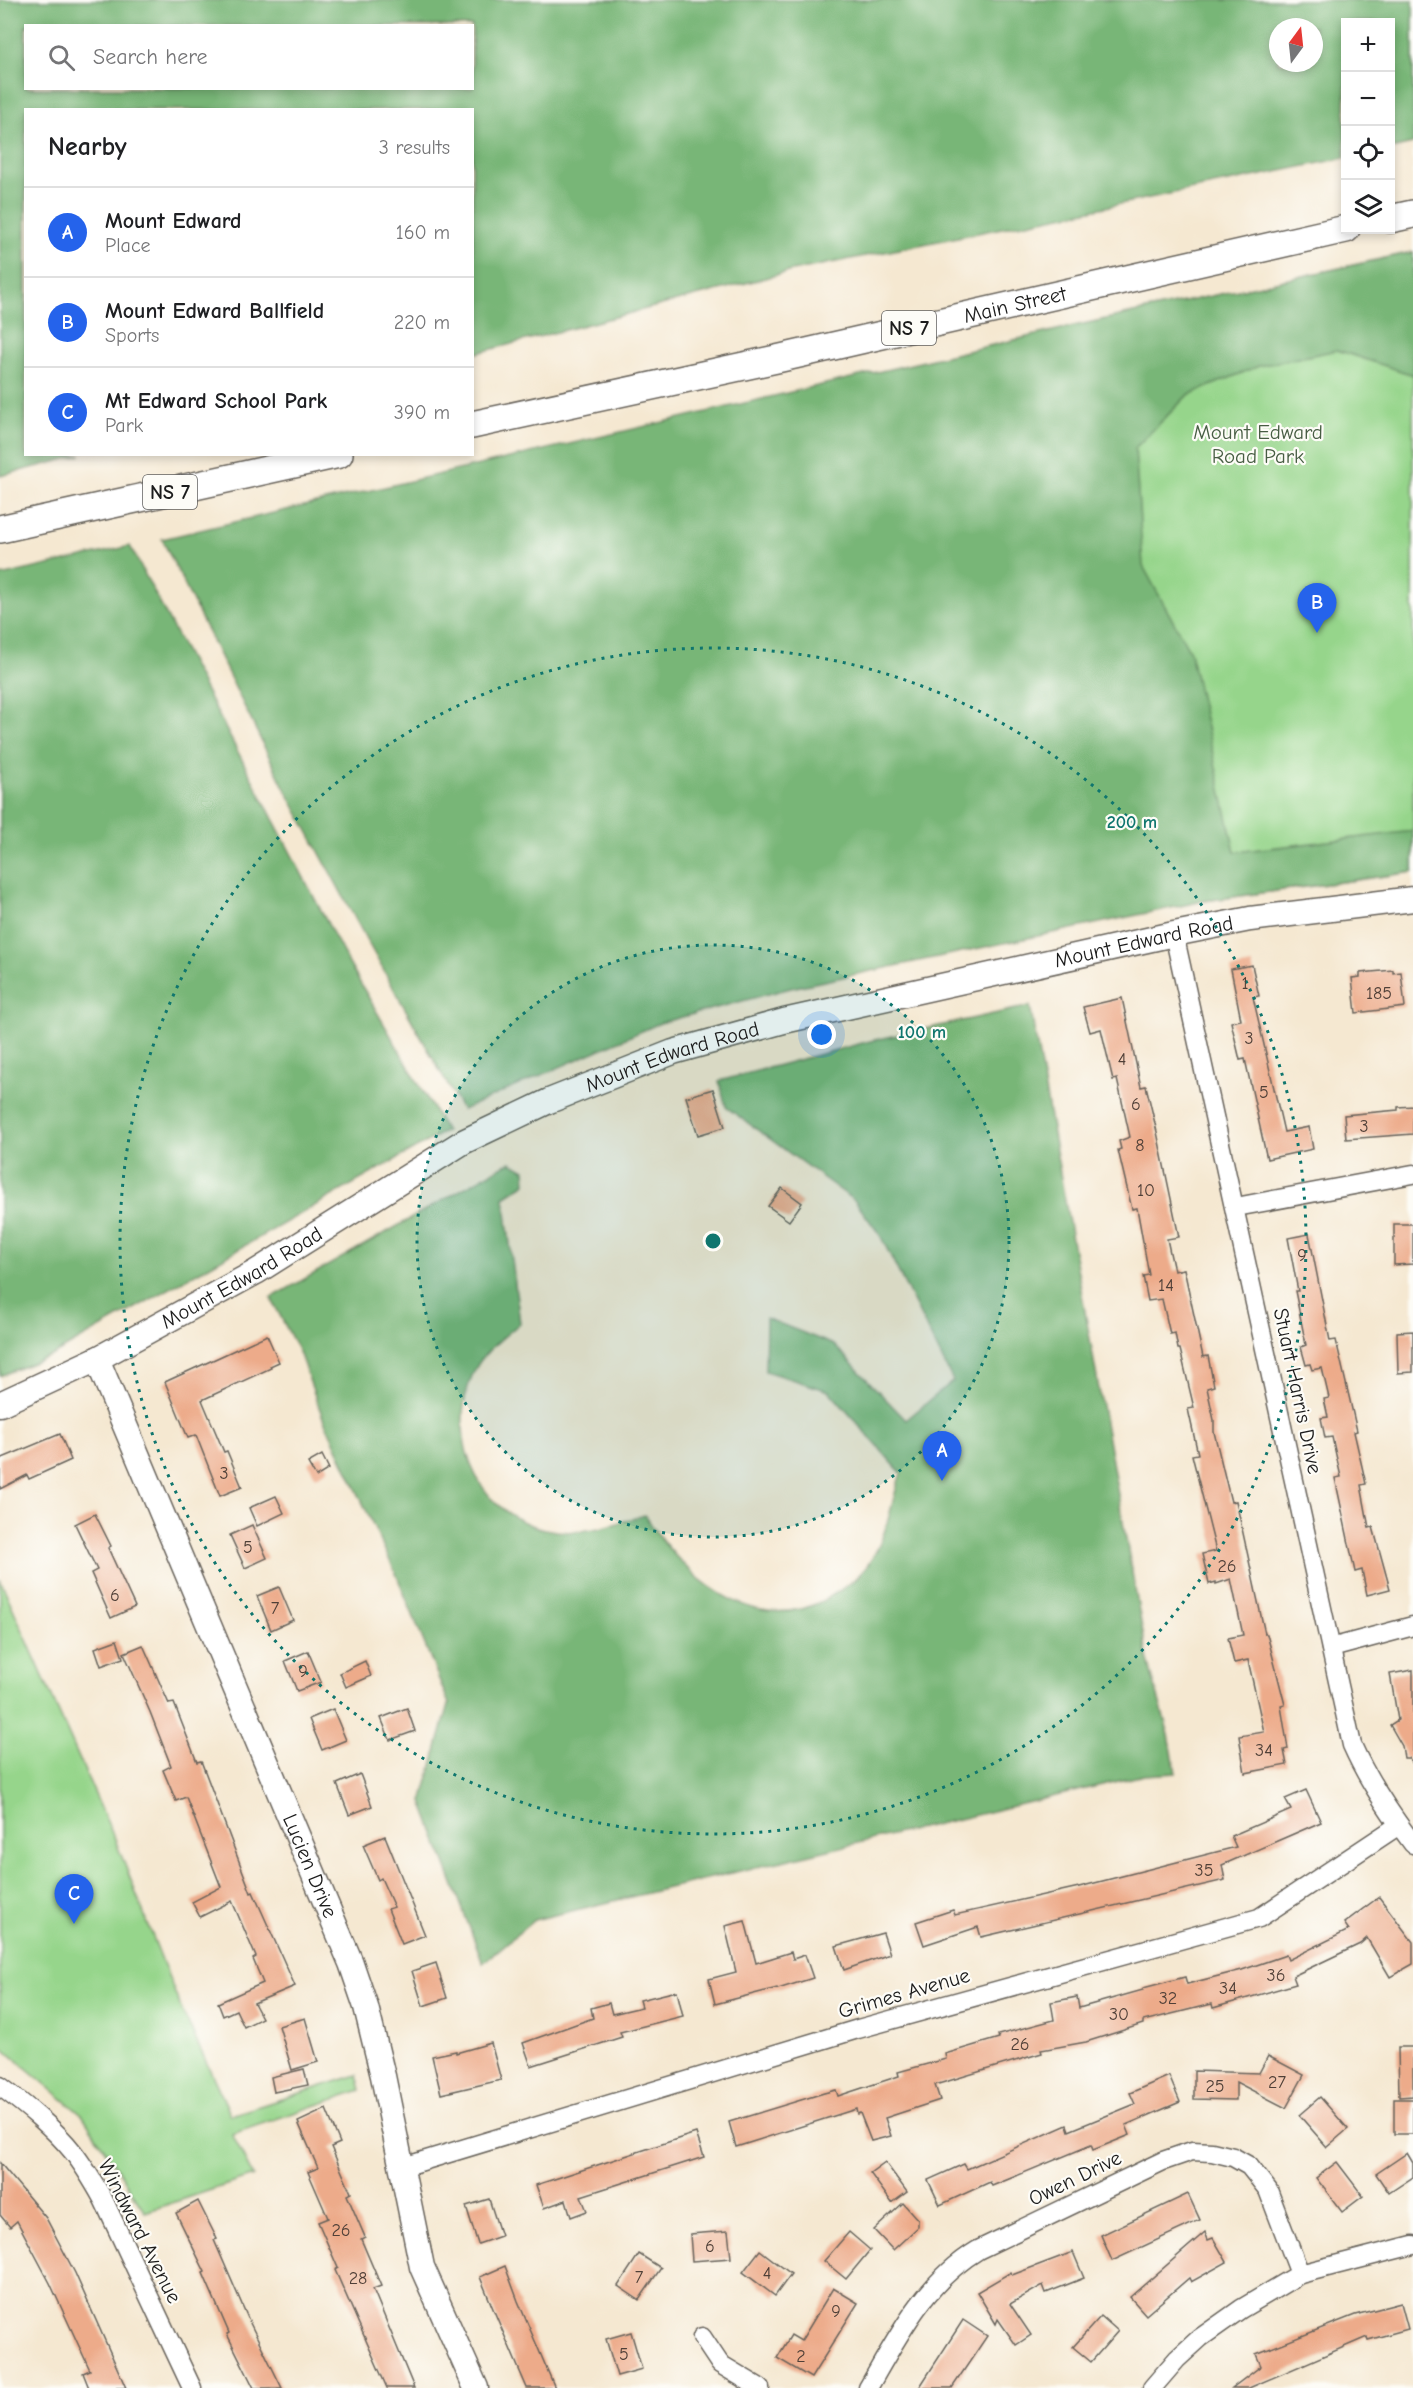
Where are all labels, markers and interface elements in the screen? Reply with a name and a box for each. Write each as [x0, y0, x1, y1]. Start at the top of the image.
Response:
north arrow [1269, 18, 1323, 72]
map controls [1341, 18, 1395, 234]
button: + [1341, 18, 1395, 72]
search box [24, 24, 474, 90]
icon: search [45, 41, 78, 74]
text: Search here [93, 44, 208, 70]
button: − [1341, 72, 1395, 126]
button: locate [1341, 126, 1395, 180]
text: Nearby [48, 132, 127, 162]
text: 3 results [379, 136, 450, 159]
button: layers [1341, 180, 1395, 234]
text: Mount Edward [105, 208, 242, 234]
text: A [62, 221, 73, 244]
text: 160 m [396, 221, 450, 244]
text: Place [105, 234, 151, 257]
street label: Main Street [961, 281, 1069, 328]
text: Mount Edward Ballfield [105, 298, 324, 324]
text: B [61, 311, 74, 334]
text: 220 m [394, 311, 450, 334]
road number: NS 7 [882, 311, 936, 345]
text: Sports [105, 324, 159, 347]
text: Mt Edward School Park [105, 388, 327, 414]
text: C [61, 401, 74, 424]
text: 390 m [394, 401, 450, 424]
text: Park [105, 414, 143, 437]
park label: Mount Edward Road Park [1193, 420, 1323, 468]
road number: NS 7 [143, 475, 197, 509]
pin: B [1298, 584, 1336, 633]
text: 200 m [1107, 812, 1157, 833]
street label: Mount Edward Road [1052, 911, 1235, 972]
house number: 1 [1241, 973, 1249, 994]
house number: 185 [1366, 983, 1392, 1004]
street label: Mount Edward Road [582, 1017, 762, 1097]
your location [807, 1020, 836, 1049]
text: 100 m [898, 1022, 946, 1043]
house number: 3 [1244, 1028, 1254, 1049]
house number: 4 [1118, 1049, 1126, 1070]
house number: 5 [1259, 1082, 1269, 1103]
house number: 6 [1131, 1094, 1141, 1115]
house number: 3 [1359, 1116, 1369, 1137]
house number: 8 [1135, 1135, 1145, 1156]
house number: 10 [1137, 1180, 1155, 1201]
street label: Mount Edward Road [157, 1221, 327, 1334]
centre of rings [703, 1231, 723, 1251]
house number: 9 [1297, 1245, 1307, 1266]
house number: 14 [1158, 1275, 1174, 1296]
street label: Stuart Harris Drive [1269, 1306, 1327, 1476]
pin: A [922, 1432, 962, 1481]
house number: 3 [219, 1463, 229, 1484]
house number: 5 [243, 1537, 253, 1558]
house number: 26 [1217, 1556, 1237, 1577]
house number: 6 [110, 1585, 120, 1606]
house number: 7 [271, 1598, 280, 1619]
house number: 9 [298, 1661, 308, 1682]
house number: 34 [1255, 1740, 1273, 1761]
street label: Lucien Drive [278, 1811, 343, 1921]
house number: 35 [1195, 1860, 1213, 1881]
pin: C [54, 1874, 94, 1924]
street label: Grimes Avenue [835, 1963, 973, 2023]
house number: 36 [1267, 1965, 1285, 1986]
house number: 34 [1219, 1978, 1237, 1999]
house number: 32 [1159, 1988, 1177, 2009]
house number: 30 [1109, 2004, 1129, 2025]
house number: 26 [1010, 2034, 1030, 2055]
house number: 27 [1268, 2072, 1286, 2093]
house number: 25 [1205, 2076, 1225, 2097]
street label: Owen Drive [1025, 2145, 1125, 2211]
street label: Windward Avenue [93, 2155, 187, 2307]
house number: 26 [331, 2220, 351, 2241]
house number: 6 [705, 2236, 715, 2257]
house number: 4 [763, 2263, 771, 2284]
house number: 7 [635, 2267, 644, 2288]
house number: 28 [349, 2268, 367, 2289]
house number: 9 [831, 2301, 841, 2322]
house number: 5 [619, 2344, 629, 2365]
house number: 2 [796, 2346, 806, 2367]

